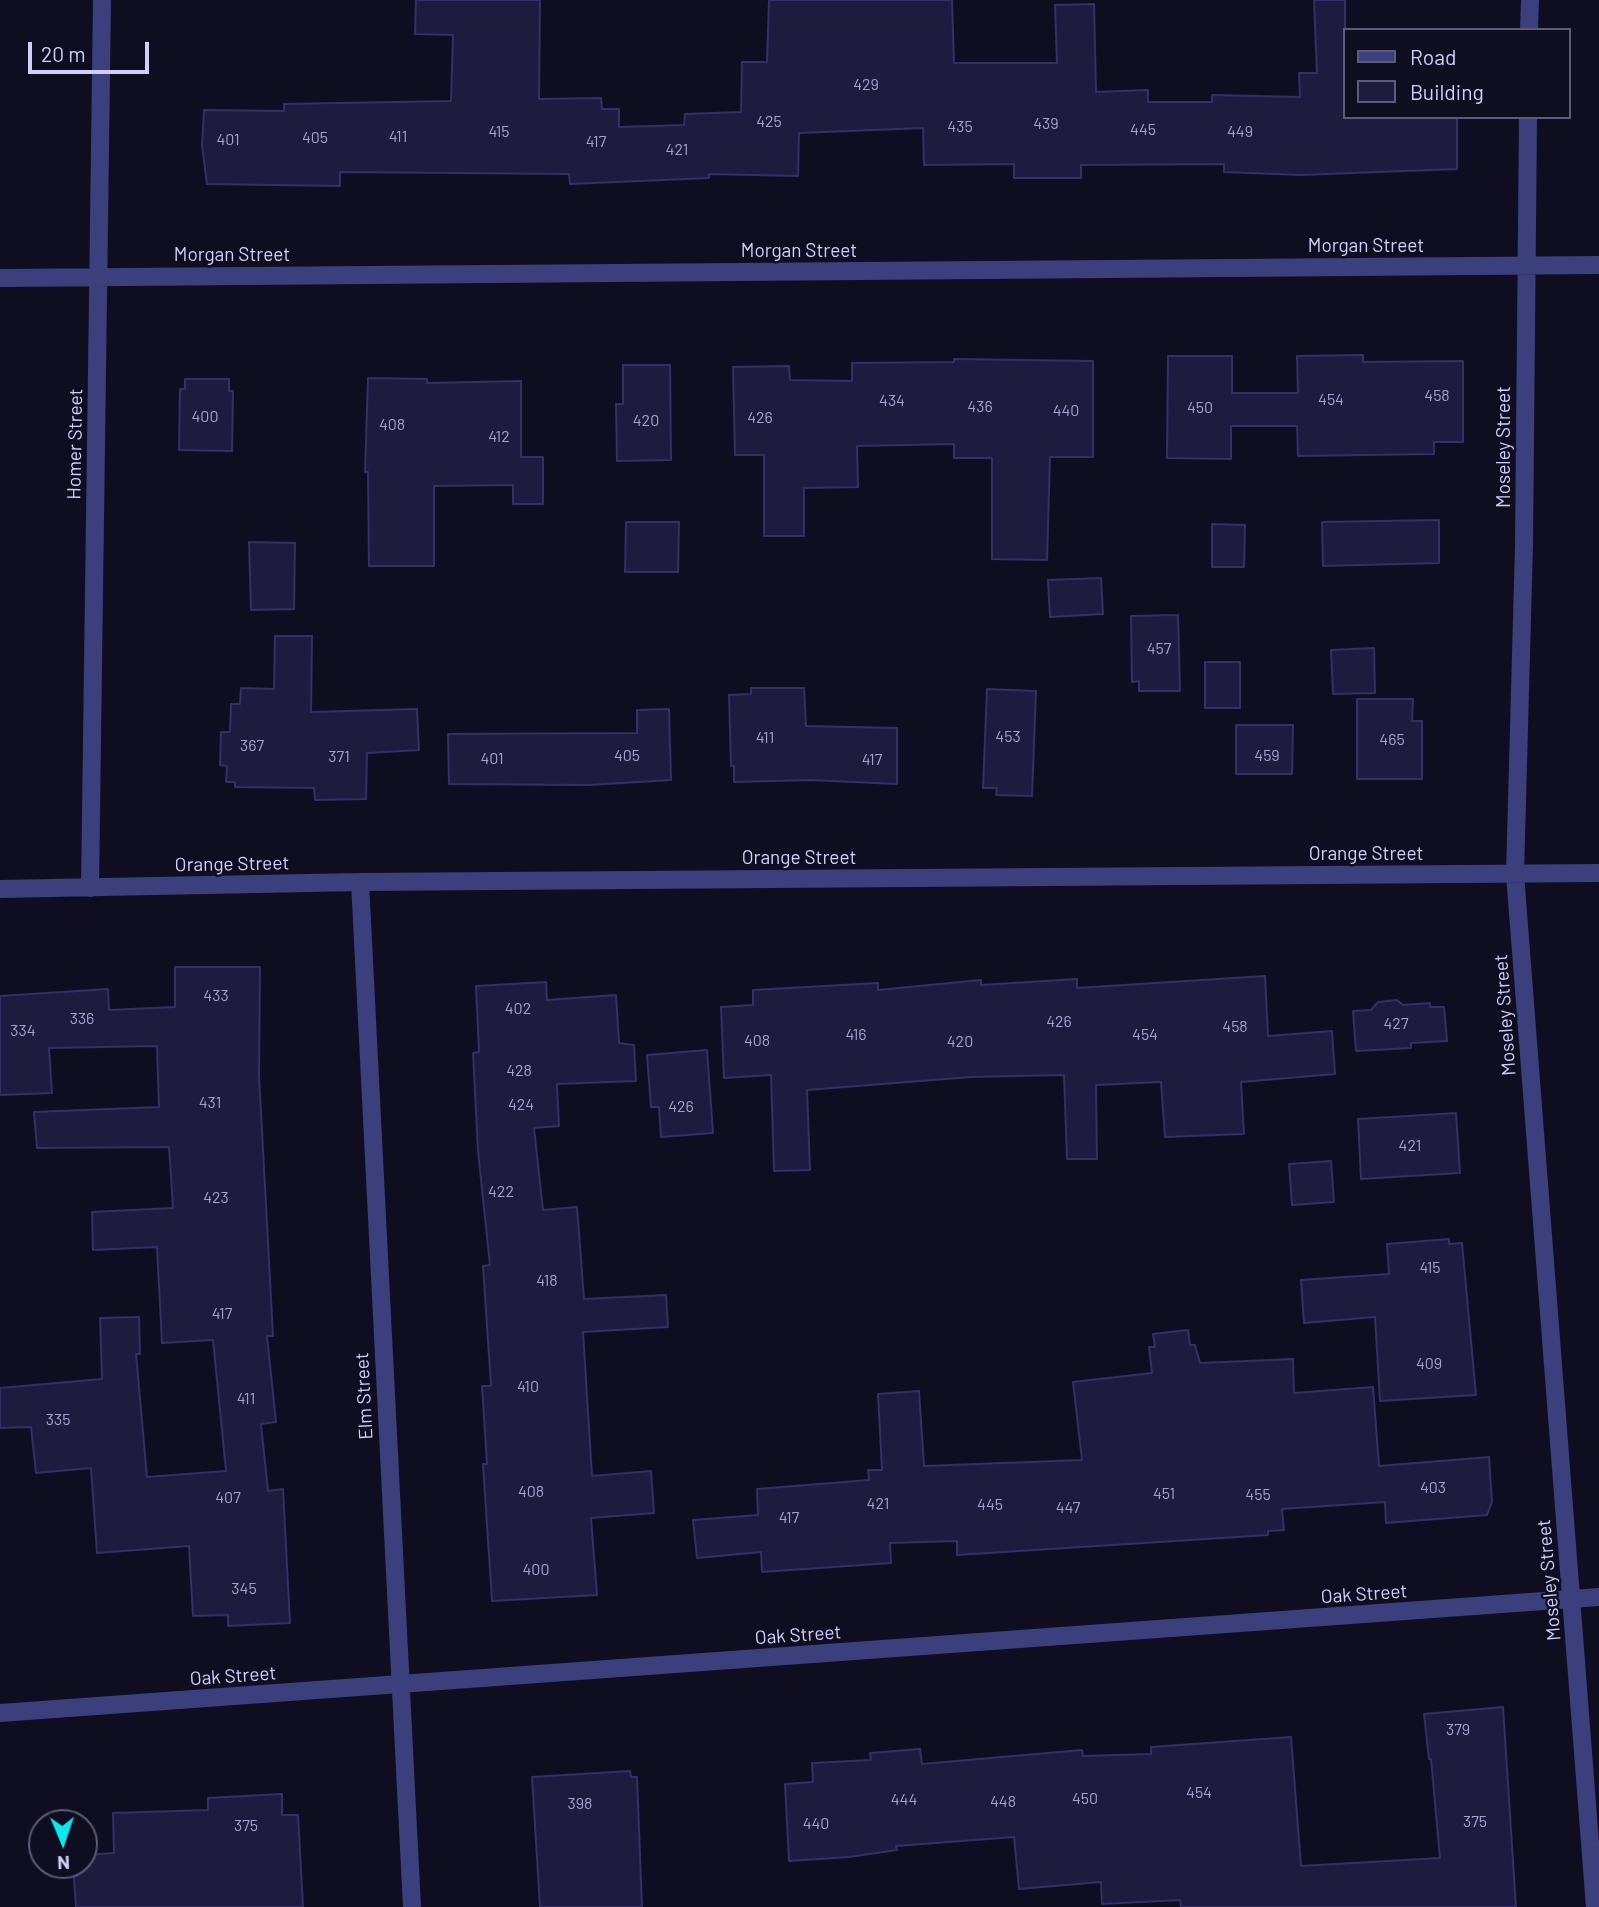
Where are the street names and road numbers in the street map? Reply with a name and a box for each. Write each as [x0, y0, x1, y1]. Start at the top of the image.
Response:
street label: Morgan Street [1308, 235, 1424, 257]
street label: Morgan Street [741, 240, 857, 262]
street label: Morgan Street [174, 244, 290, 266]
street label: Moseley Street [1493, 386, 1515, 508]
street label: Homer Street [63, 388, 87, 500]
street label: Orange Street [1309, 843, 1423, 865]
street label: Orange Street [742, 847, 856, 869]
street label: Orange Street [175, 852, 289, 876]
street label: Moseley Street [1489, 953, 1521, 1077]
street label: Elm Street [350, 1352, 378, 1440]
street label: Moseley Street [1532, 1518, 1566, 1642]
street label: Oak Street [1320, 1580, 1408, 1608]
street label: Oak Street [754, 1621, 842, 1649]
street label: Oak Street [189, 1662, 277, 1690]

